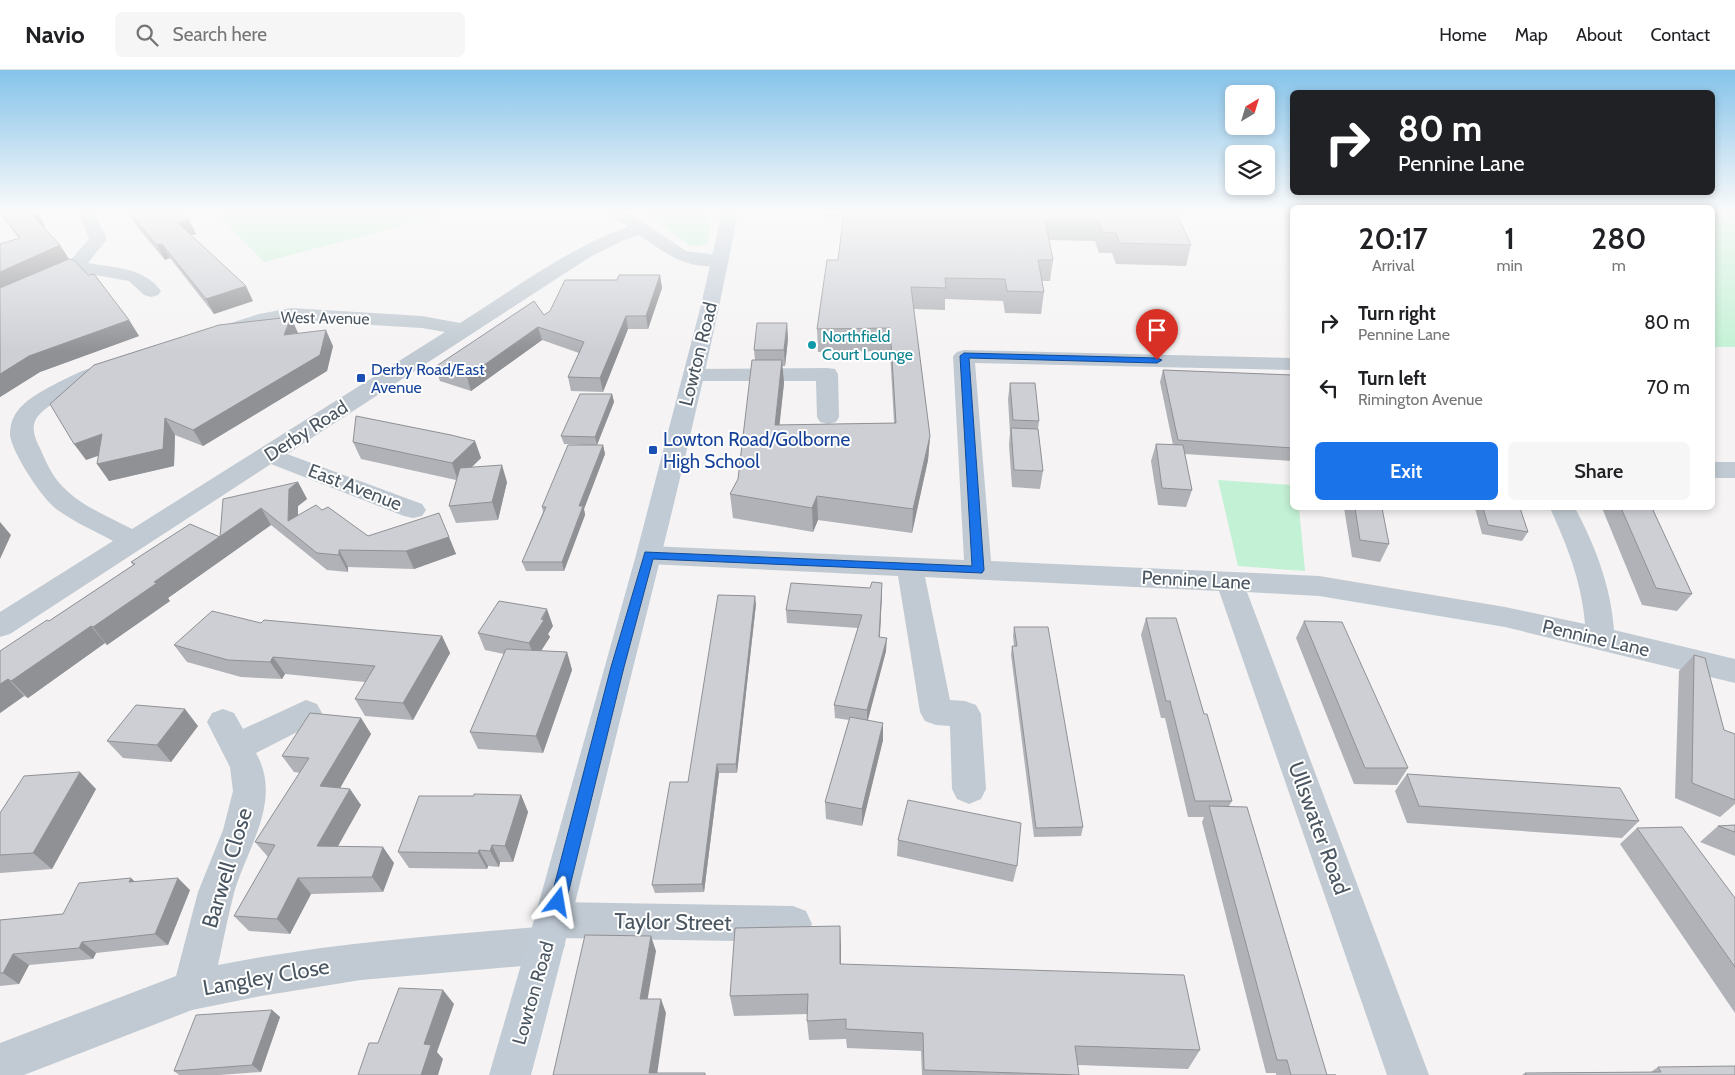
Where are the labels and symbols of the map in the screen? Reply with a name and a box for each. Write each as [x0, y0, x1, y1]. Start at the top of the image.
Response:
north arrow [1225, 85, 1275, 135]
street label: Lowton Road [674, 300, 722, 408]
street label: West Avenue [280, 308, 370, 328]
pin [1136, 309, 1178, 360]
place label: Northfield Court Lounge [822, 327, 913, 364]
marker: Northfield Court Lounge [806, 339, 818, 351]
place label: Derby Road/East Avenue [371, 360, 485, 397]
marker: Derby Road/East Avenue [355, 372, 367, 384]
street label: Derby Road [260, 396, 352, 466]
place label: Lowton Road/Golborne High School [663, 428, 850, 473]
marker: Lowton Road/Golborne High School [647, 444, 659, 456]
street label: East Avenue [305, 459, 405, 515]
street label: Pennine Lane [1141, 566, 1251, 594]
street label: Pennine Lane [1540, 615, 1652, 662]
street label: Ullswater Road [1282, 758, 1356, 898]
street label: Barwell Close [196, 805, 258, 931]
position arrow [531, 875, 583, 927]
street label: Taylor Street [614, 907, 732, 937]
street label: Lowton Road [507, 939, 559, 1047]
street label: Langley Close [201, 953, 331, 1001]

